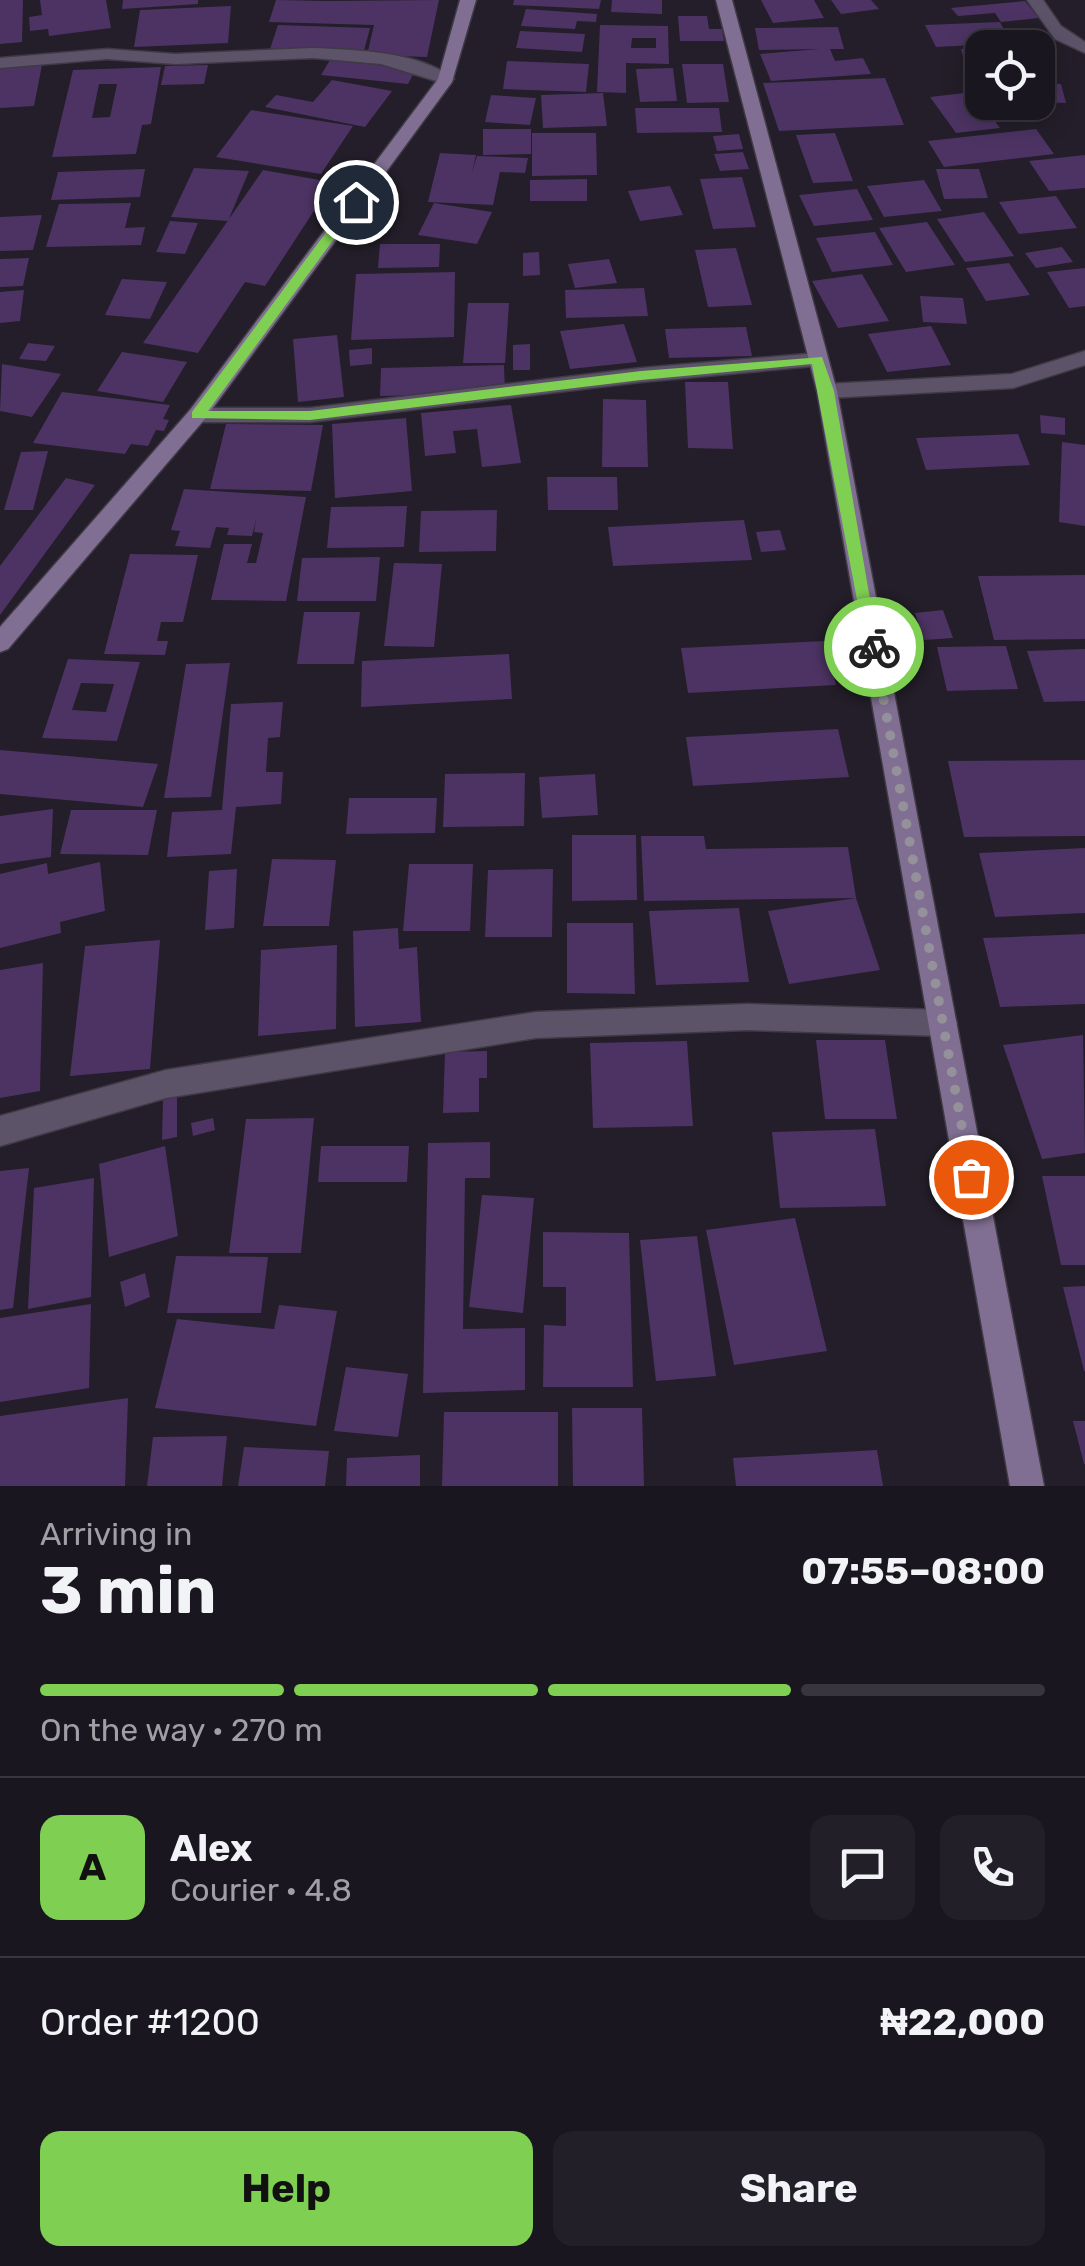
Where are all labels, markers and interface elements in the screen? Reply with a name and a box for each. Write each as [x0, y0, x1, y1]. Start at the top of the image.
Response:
map controls [965, 30, 1055, 120]
button: locate [965, 30, 1055, 120]
pin [314, 160, 399, 245]
icon: home [329, 175, 384, 230]
courier [824, 597, 924, 697]
icon: bike [847, 620, 902, 675]
pin [929, 1135, 1014, 1220]
icon: bag [944, 1150, 999, 1205]
text: Arriving in [40, 1515, 192, 1553]
text: 07:55–08:00 [801, 1548, 1045, 1594]
text: 3 min [40, 1552, 217, 1629]
text: On the way · 270 m [40, 1711, 323, 1749]
button: chat [810, 1815, 915, 1920]
button: phone [940, 1815, 1045, 1920]
text: Alex [170, 1825, 252, 1871]
text: A [79, 1844, 106, 1890]
text: Courier · 4.8 [170, 1871, 352, 1909]
text: Order #1200 [40, 1999, 260, 2045]
text: ₦22,000 [880, 1999, 1045, 2045]
button: Help [40, 2131, 533, 2246]
button: Share [553, 2131, 1045, 2246]

